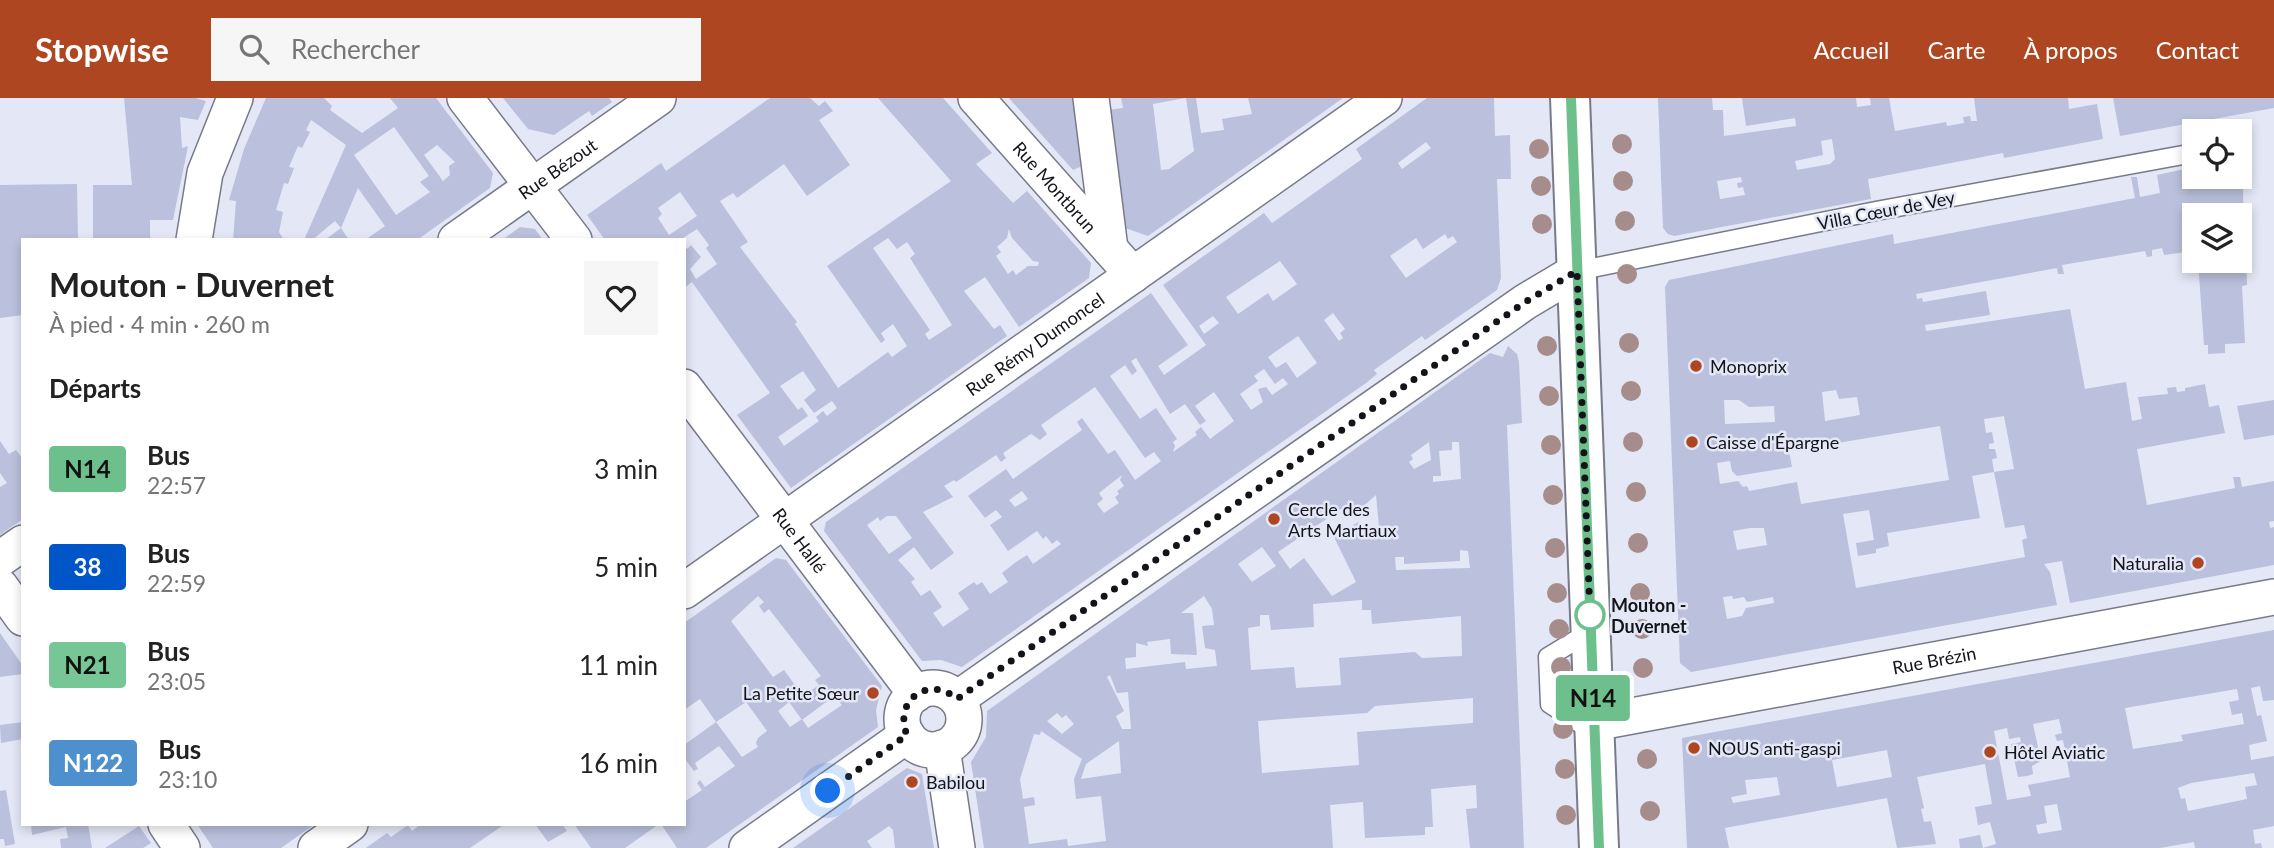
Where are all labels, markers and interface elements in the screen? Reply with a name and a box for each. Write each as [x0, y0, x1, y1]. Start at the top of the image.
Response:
search box [211, 18, 701, 81]
text: Stopwise [35, 29, 169, 69]
icon: search [235, 30, 273, 68]
text: Rechercher [291, 33, 420, 65]
text: Accueil [1813, 35, 1889, 64]
text: Carte [1927, 35, 1985, 64]
text: À propos [2023, 35, 2118, 64]
text: Contact [2156, 35, 2239, 64]
map controls [2182, 119, 2252, 273]
button: locate [2182, 119, 2252, 189]
street label: Rue Bézout [514, 133, 601, 204]
street label: Rue Montbrun [1009, 137, 1101, 237]
street label: Villa Cœur de Vey [1815, 186, 1957, 234]
button: layers [2182, 203, 2252, 273]
button: heart [584, 261, 658, 335]
text: Mouton - Duvernet [49, 264, 334, 304]
street label: Rue Rémy Dumoncel [961, 288, 1108, 400]
text: À pied · 4 min · 260 m [49, 310, 270, 338]
place label: Monoprix [1710, 355, 1787, 377]
marker: Monoprix [1688, 358, 1704, 374]
text: Départs [49, 372, 141, 404]
place label: Caisse d'Épargne [1706, 431, 1839, 453]
marker: Caisse d'Épargne [1684, 434, 1700, 450]
text: Bus [147, 439, 190, 471]
text: 3 min [594, 453, 658, 485]
text: N14 [64, 454, 111, 483]
text: 22:57 [147, 471, 206, 499]
place label: Cercle des Arts Martiaux [1288, 498, 1397, 541]
street label: Rue Hallé [768, 503, 831, 577]
marker: Cercle des Arts Martiaux [1266, 511, 1282, 527]
text: Bus [147, 537, 190, 569]
text: 5 min [594, 551, 658, 583]
text: 38 [74, 552, 101, 581]
place label: Naturalia [2112, 552, 2184, 574]
marker: Naturalia [2190, 555, 2206, 571]
text: 22:59 [147, 569, 206, 597]
place label: Mouton - Duvernet [1611, 594, 1687, 637]
marker: Mouton - Duvernet [1575, 600, 1605, 630]
text: Bus [147, 635, 190, 667]
street label: Rue Brézin [1891, 641, 1978, 678]
text: 11 min [579, 649, 658, 681]
text: N21 [64, 650, 111, 679]
text: 23:05 [147, 667, 206, 695]
line badge: N14 [1553, 675, 1633, 721]
place label: La Petite Sœur [743, 682, 859, 704]
text: N14 [1570, 683, 1616, 712]
marker: La Petite Sœur [865, 685, 881, 701]
text: Bus [158, 733, 201, 765]
place label: NOUS anti-gaspi [1708, 737, 1841, 759]
marker: NOUS anti-gaspi [1686, 740, 1702, 756]
place label: Hôtel Aviatic [2004, 741, 2106, 763]
marker: Hôtel Aviatic [1982, 744, 1998, 760]
text: 16 min [579, 747, 658, 779]
text: N122 [63, 748, 123, 777]
text: 23:10 [158, 765, 217, 793]
place label: Babilou [926, 771, 985, 793]
your location [810, 773, 845, 808]
marker: Babilou [904, 774, 920, 790]

